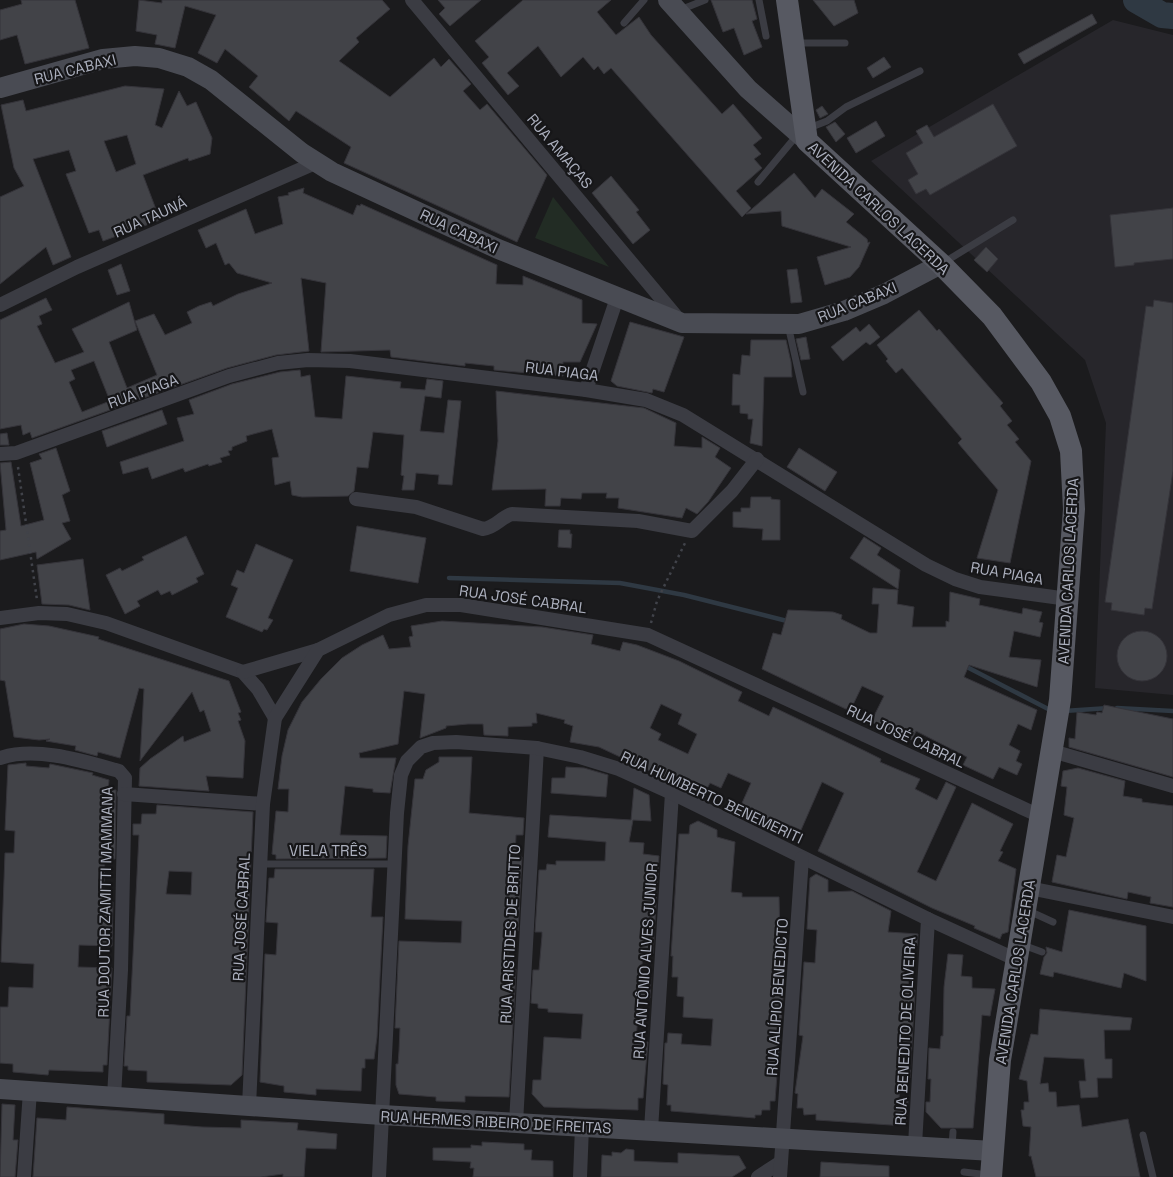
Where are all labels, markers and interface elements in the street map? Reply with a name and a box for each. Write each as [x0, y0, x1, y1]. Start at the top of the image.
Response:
street label: RUA CABAXI [32, 50, 118, 88]
street label: RUA AMAÇAS [523, 110, 597, 192]
street label: AVENIDA CARLOS LACERDA [804, 137, 954, 279]
street label: RUA TAUNÁ [110, 192, 190, 242]
street label: RUA CABAXI [417, 205, 501, 257]
street label: RUA CABAXI [815, 277, 899, 327]
street label: RUA PIAGA [524, 357, 600, 385]
street label: RUA PIAGA [105, 369, 181, 413]
street label: AVENIDA CARLOS LACERDA [1054, 477, 1082, 665]
street label: RUA PIAGA [969, 557, 1045, 589]
street label: RUA JOSÉ CABRAL [458, 581, 588, 617]
street label: RUA JOSÉ CABRAL [844, 700, 968, 772]
street label: RUA HUMBERTO BENEMERITI [618, 746, 806, 848]
street label: RUA DOUTOR ZAMITTI MAMMANA [93, 786, 117, 1018]
street label: VIELA TRÊS [289, 841, 367, 860]
street label: RUA ARISTIDES DE BRITTO [496, 844, 524, 1024]
street label: RUA JOSÉ CABRAL [228, 852, 254, 982]
street label: RUA ANTÔNIO ALVES JUNIOR [629, 862, 661, 1060]
street label: AVENIDA CARLOS LACERDA [991, 878, 1039, 1066]
street label: RUA ALÍPIO BENEDICTO [762, 917, 792, 1077]
street label: RUA BENEDITO DE OLIVEIRA [891, 935, 919, 1126]
street label: RUA HERMES RIBEIRO DE FREITAS [380, 1106, 612, 1138]

